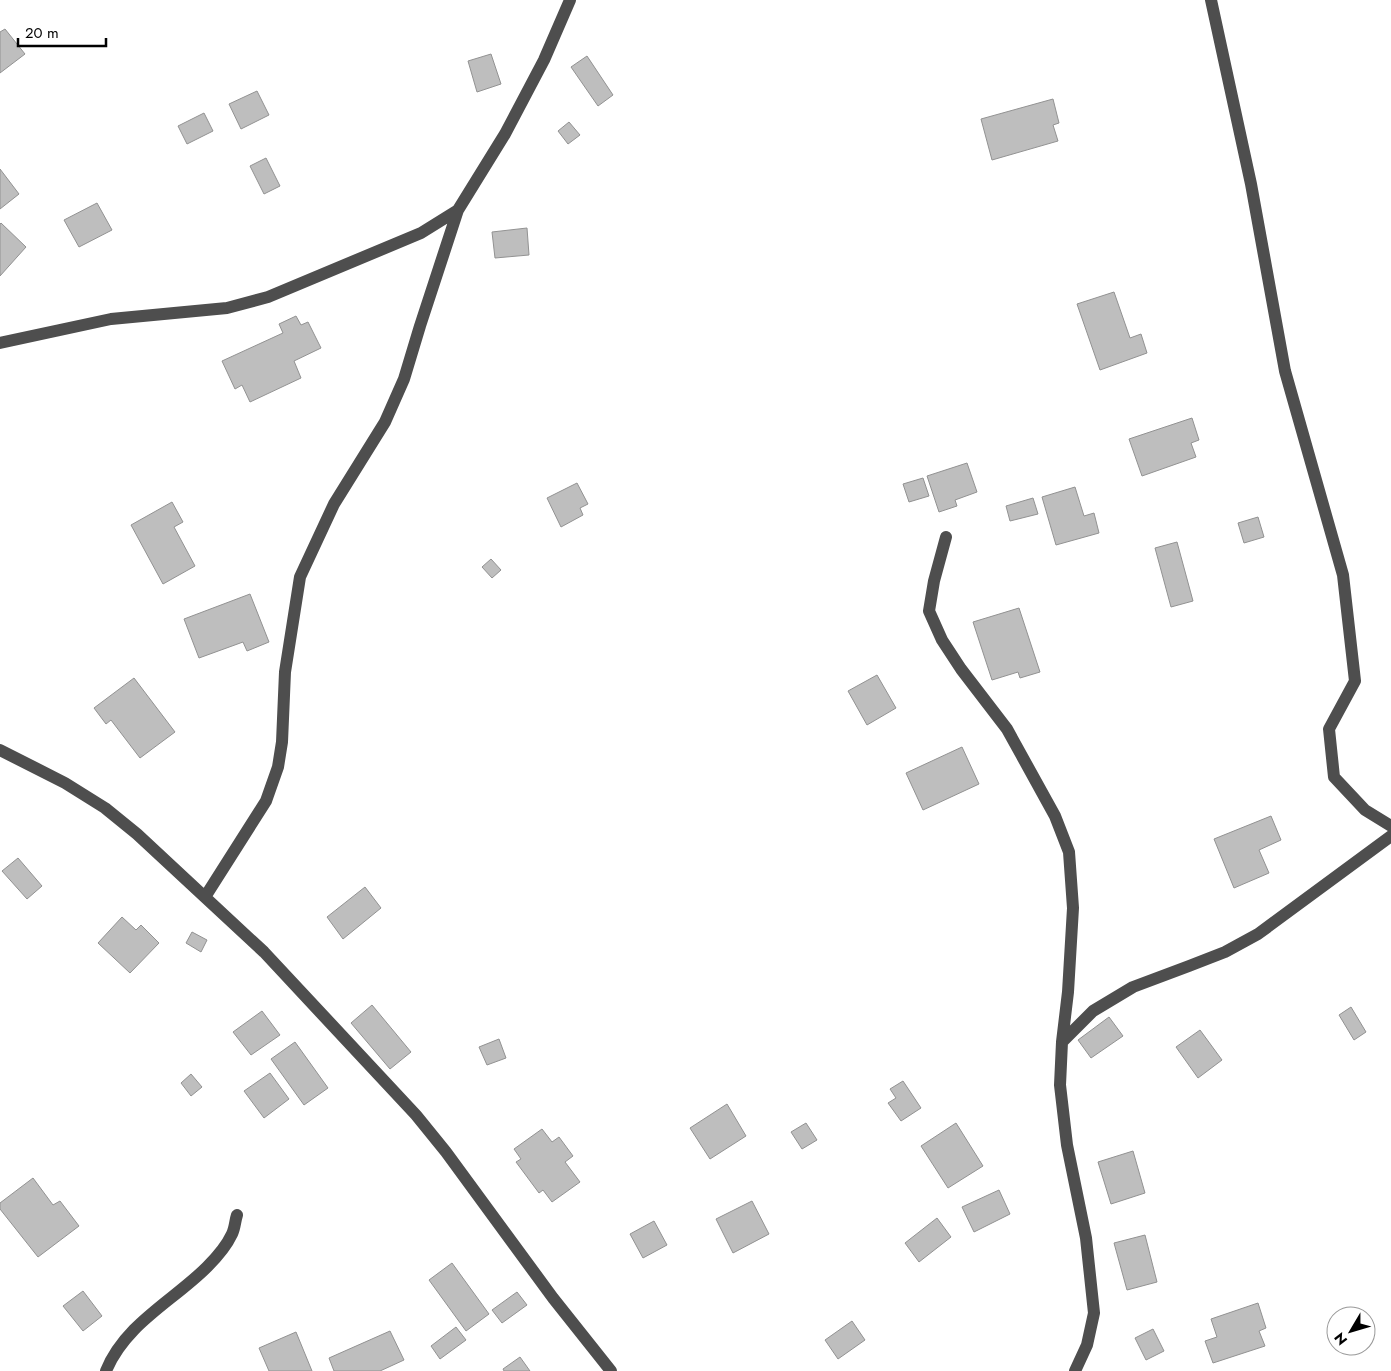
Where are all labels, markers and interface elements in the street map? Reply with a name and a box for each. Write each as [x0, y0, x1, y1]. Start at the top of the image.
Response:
scale bar [18, 15, 105, 47]
text: 20 m [25, 22, 59, 44]
north arrow [1326, 1306, 1376, 1356]
text: N [1329, 1328, 1352, 1350]

